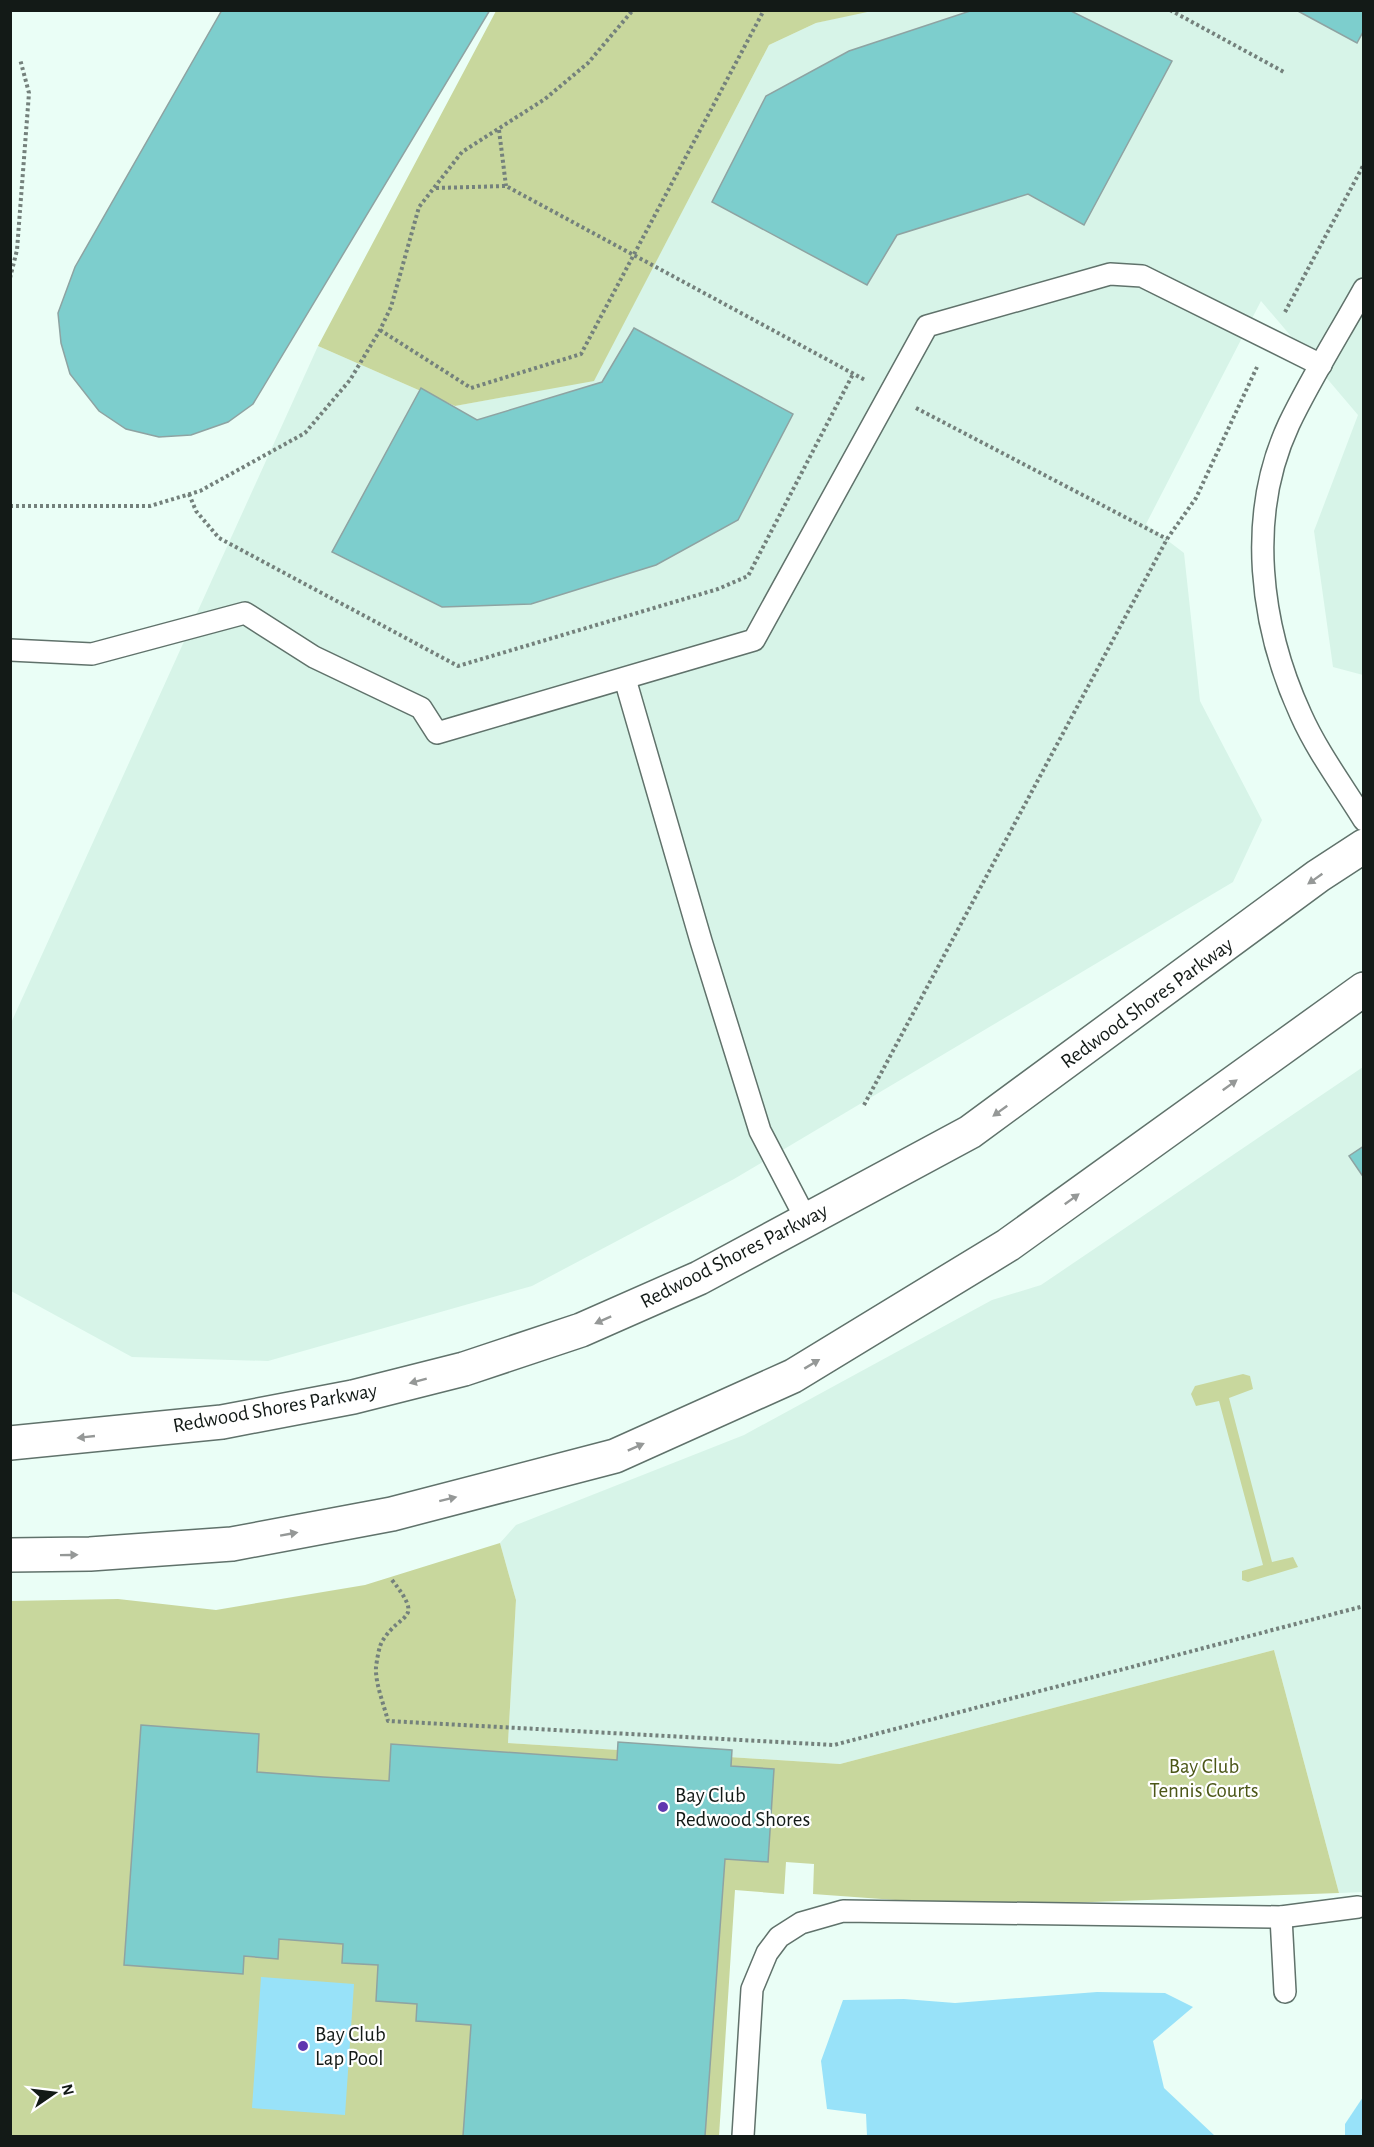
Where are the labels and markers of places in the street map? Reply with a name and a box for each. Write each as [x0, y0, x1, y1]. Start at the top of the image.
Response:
place label: Bay Club Redwood Shores [675, 1785, 810, 1830]
marker: Bay Club Redwood Shores [656, 1800, 670, 1814]
place label: Bay Club Lap Pool [315, 2024, 386, 2069]
marker: Bay Club Lap Pool [296, 2039, 310, 2053]

